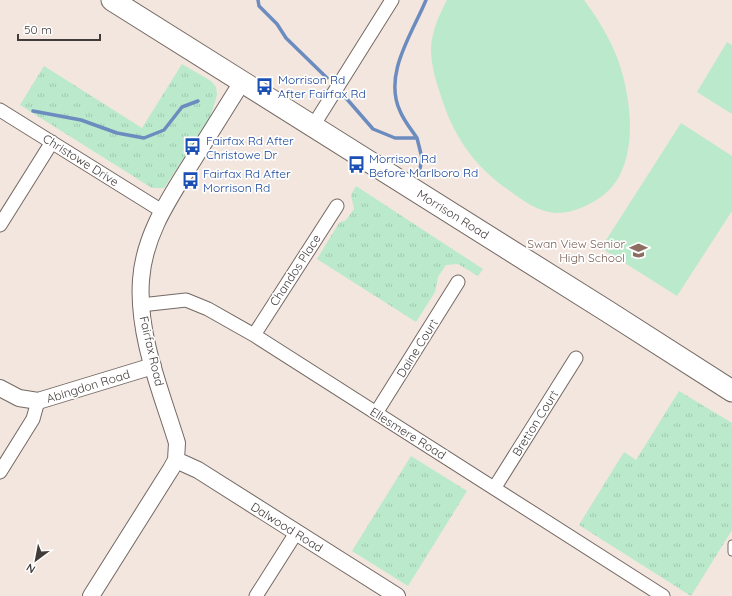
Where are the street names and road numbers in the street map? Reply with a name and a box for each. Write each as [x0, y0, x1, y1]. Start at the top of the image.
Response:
street label: Christowe Drive [40, 131, 122, 189]
street label: Morrison Road [414, 186, 492, 242]
street label: Chandos Place [266, 231, 324, 309]
street label: Fairfax Road [137, 314, 167, 388]
street label: Daine Court [393, 316, 441, 380]
street label: Abingdon Road [45, 366, 131, 406]
street label: Bretton Court [509, 387, 561, 459]
street label: Ellesmere Road [367, 404, 449, 462]
street label: Dalwood Road [248, 499, 326, 555]

